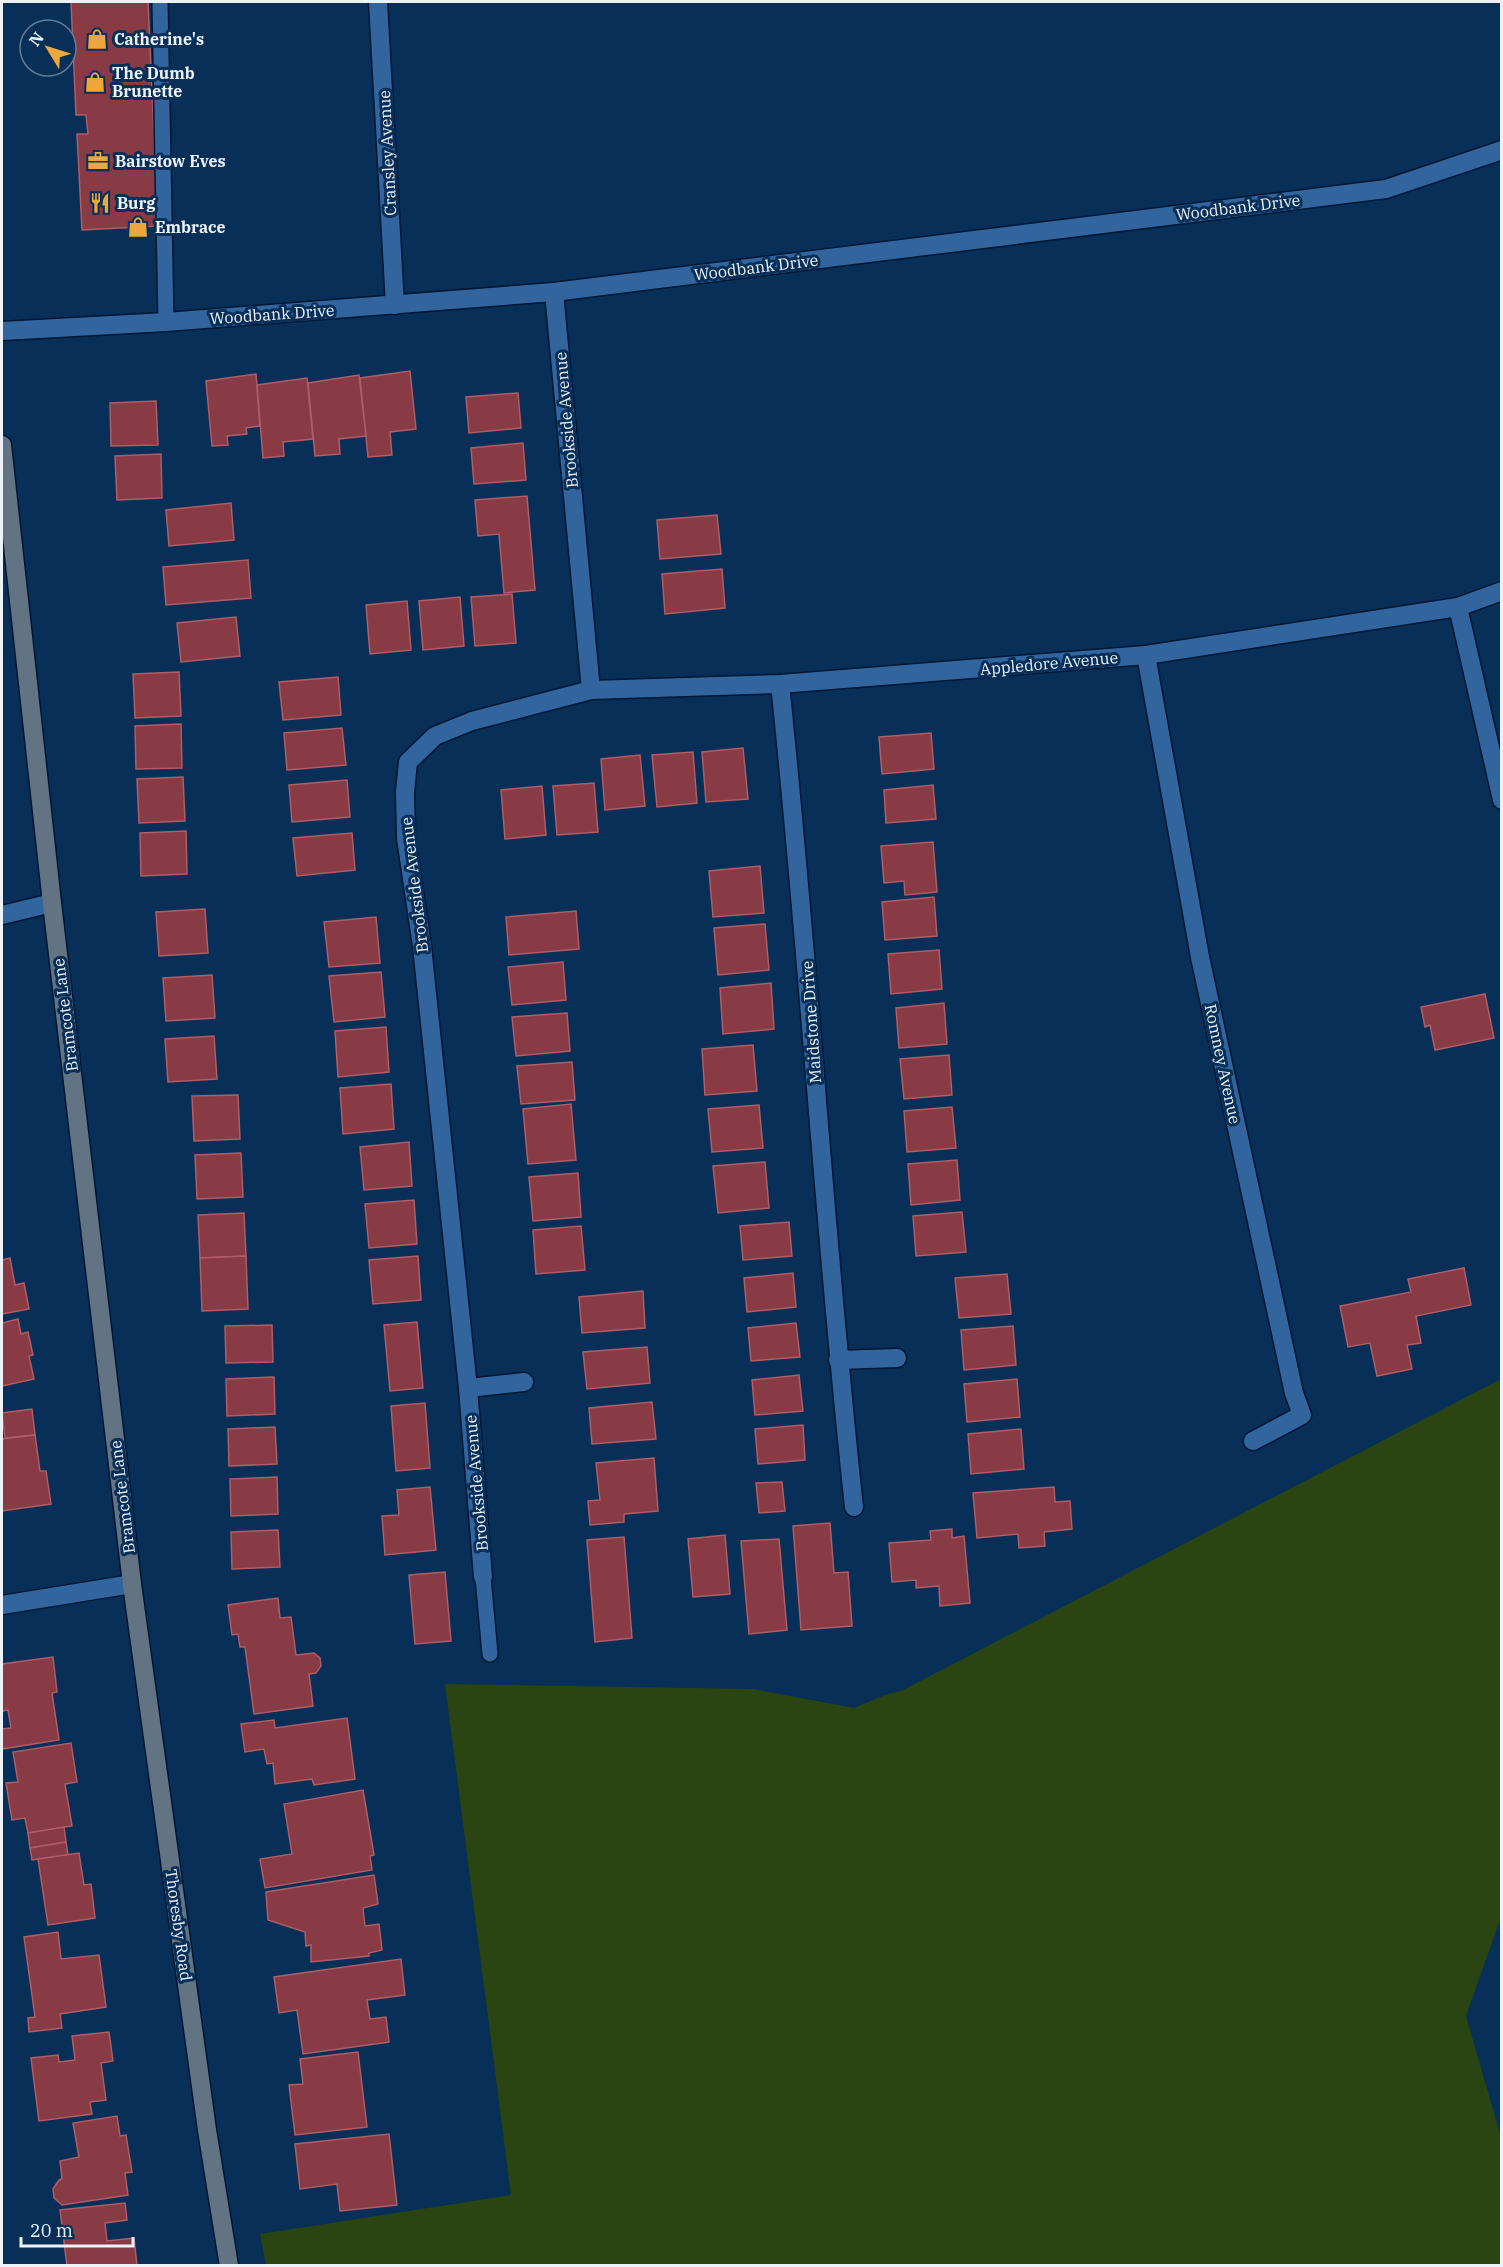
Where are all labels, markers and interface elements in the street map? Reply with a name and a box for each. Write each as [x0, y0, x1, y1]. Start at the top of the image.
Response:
north arrow [18, 18, 78, 78]
shop icon: Catherine's [85, 27, 109, 51]
text: N [24, 28, 48, 50]
place label: Catherine's [114, 29, 204, 49]
place label: The Dumb Brunette [112, 63, 195, 101]
shop icon: The Dumb Brunette [83, 70, 107, 94]
street label: Cransley Avenue [374, 90, 400, 216]
office icon: Bairstow Eves [86, 149, 110, 173]
place label: Bairstow Eves [115, 151, 226, 171]
street label: Woodbank Drive [1175, 189, 1301, 225]
restaurant icon: Burg [88, 191, 112, 215]
place label: Burg [117, 193, 156, 213]
shop icon: Embrace [126, 215, 150, 239]
place label: Embrace [155, 217, 226, 237]
street label: Woodbank Drive [693, 249, 819, 285]
street label: Woodbank Drive [209, 300, 335, 328]
street label: Brookside Avenue [550, 351, 582, 489]
street label: Appledore Avenue [979, 647, 1119, 679]
street label: Brookside Avenue [396, 816, 432, 954]
street label: Bramcote Lane [48, 957, 82, 1073]
street label: Maidstone Drive [797, 960, 825, 1084]
street label: Romney Avenue [1201, 1002, 1245, 1126]
street label: Brookside Avenue [460, 1414, 492, 1552]
street label: Bramcote Lane [105, 1439, 139, 1555]
street label: Thoresby Road [161, 1868, 197, 1983]
scale bar [21, 2210, 134, 2248]
text: 20 m [30, 2219, 73, 2242]

